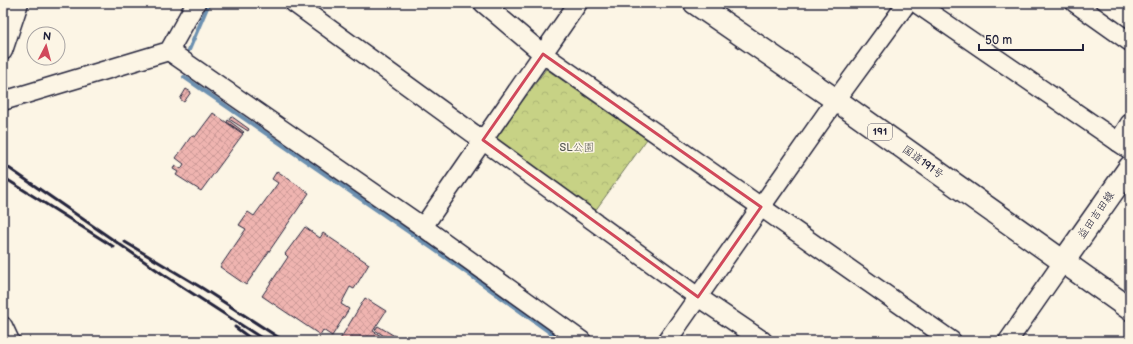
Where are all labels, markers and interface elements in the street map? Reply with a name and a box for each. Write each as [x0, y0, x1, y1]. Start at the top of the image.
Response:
north arrow [26, 26, 66, 66]
scale bar [979, 26, 1083, 52]
text: N [42, 30, 52, 43]
text: 50 m [985, 33, 1012, 48]
road number: 191 [868, 124, 892, 140]
park label: SL公園 [560, 141, 594, 154]
street label: 国道191号 [900, 143, 946, 181]
street label: 益田吉田線 [1075, 189, 1117, 241]

